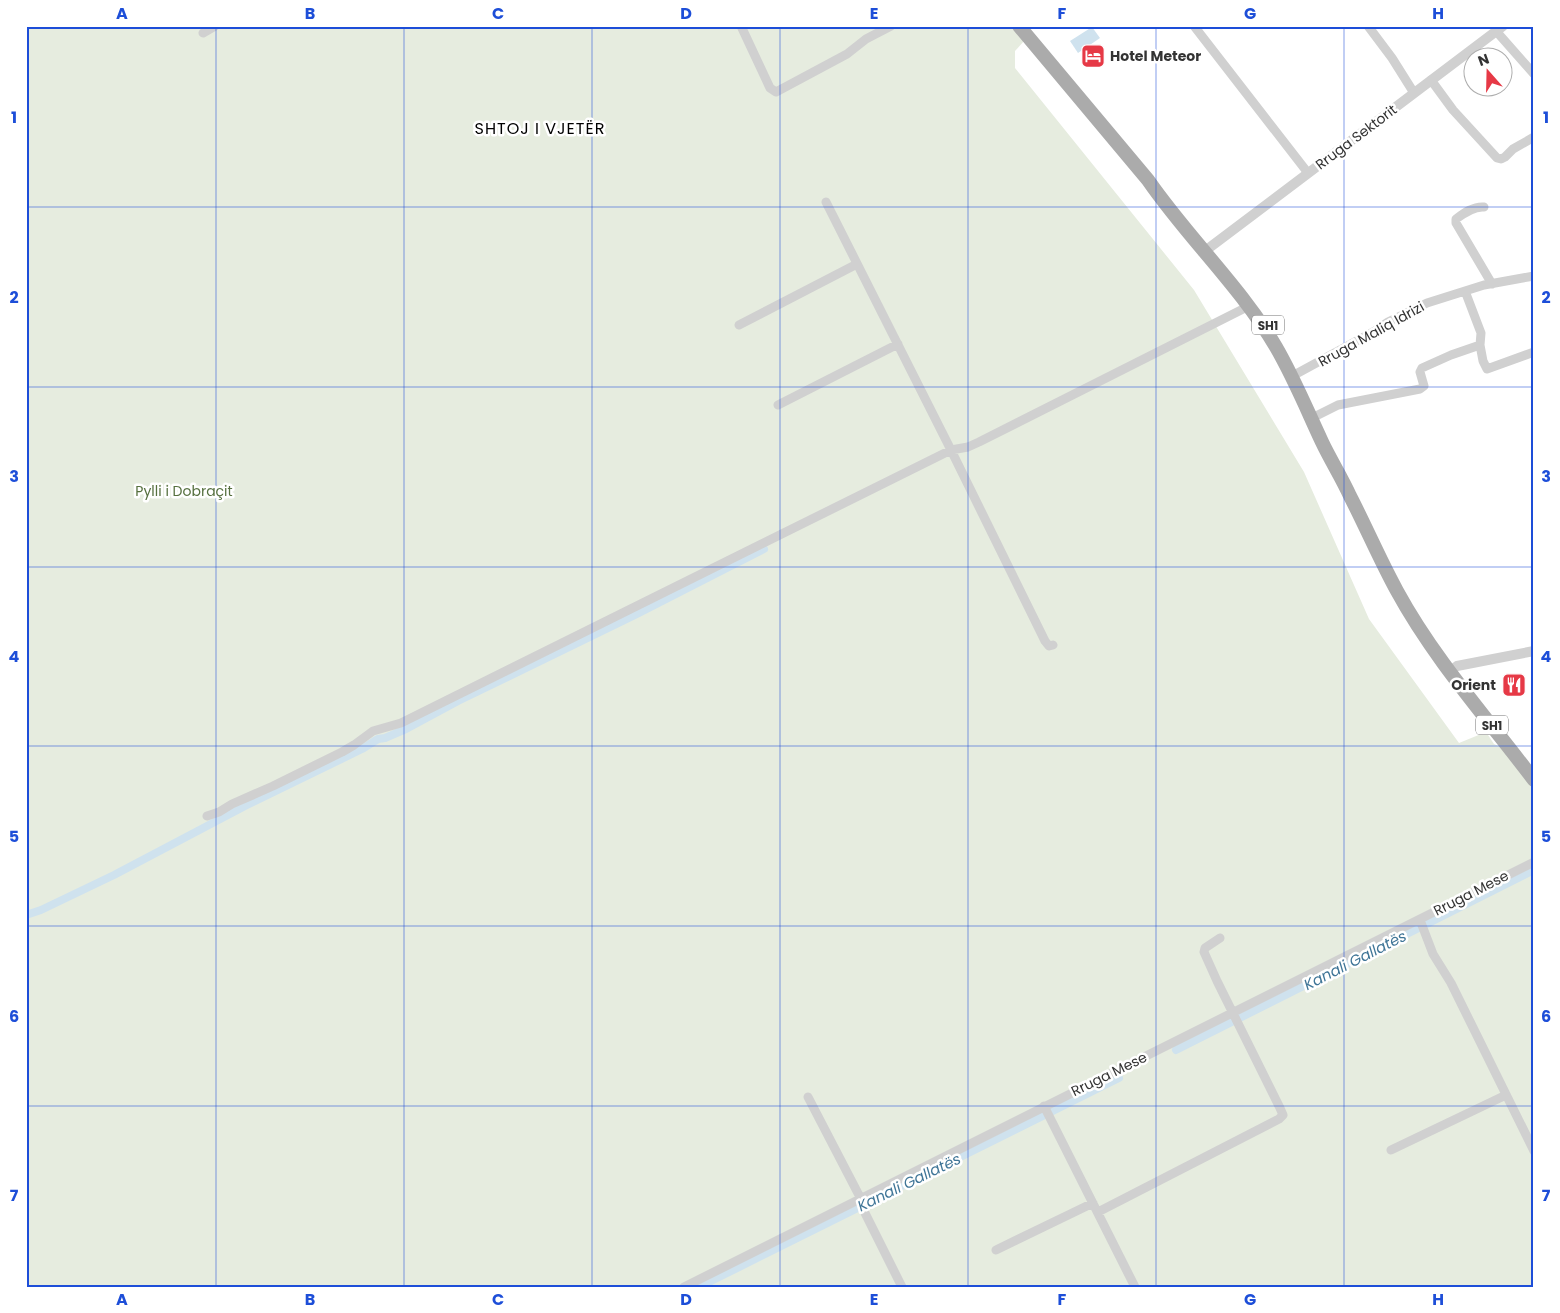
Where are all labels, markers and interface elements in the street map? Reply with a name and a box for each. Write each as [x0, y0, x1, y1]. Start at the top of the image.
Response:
text: A [116, 2, 128, 25]
text: B [305, 2, 315, 25]
text: C [492, 2, 504, 25]
text: D [680, 2, 692, 25]
text: E [870, 2, 878, 25]
text: F [1058, 2, 1067, 25]
text: G [1244, 2, 1256, 25]
text: H [1432, 2, 1444, 25]
hotel icon: Hotel Meteor [1080, 43, 1106, 69]
place label: Hotel Meteor [1110, 46, 1201, 66]
north arrow [1462, 48, 1512, 98]
text: N [1475, 49, 1492, 71]
street label: Rruga Sektorit [1311, 100, 1401, 174]
text: 1 [11, 106, 17, 129]
text: 1 [1543, 106, 1549, 129]
district label: SHTOJ I VJETËR [475, 117, 605, 140]
text: 2 [9, 286, 19, 309]
text: 2 [1541, 286, 1551, 309]
street label: Rruga Maliq Idrizi [1314, 297, 1428, 371]
road number: SH1 [1252, 316, 1284, 334]
text: 3 [9, 465, 19, 488]
text: 3 [1541, 465, 1551, 488]
park label: Pylli i Dobraçit [135, 481, 233, 501]
text: 4 [9, 645, 20, 668]
text: 4 [1541, 645, 1552, 668]
restaurant icon: Orient [1501, 672, 1527, 698]
place label: Orient [1451, 675, 1496, 695]
road number: SH1 [1476, 716, 1508, 734]
text: 5 [9, 825, 19, 848]
text: 5 [1541, 825, 1551, 848]
street label: Rruga Mese [1430, 865, 1512, 921]
water label: Kanali Gallatës [1300, 925, 1410, 995]
text: 6 [9, 1005, 19, 1028]
text: 6 [1541, 1005, 1551, 1028]
street label: Rruga Mese [1068, 1047, 1151, 1101]
water label: Kanali Gallatës [854, 1148, 964, 1216]
text: 7 [10, 1184, 19, 1207]
text: 7 [1542, 1184, 1551, 1207]
text: A [116, 1288, 128, 1311]
text: B [305, 1288, 315, 1311]
text: C [492, 1288, 504, 1311]
text: D [680, 1288, 692, 1311]
text: E [870, 1288, 878, 1311]
text: F [1058, 1288, 1067, 1311]
text: G [1244, 1288, 1256, 1311]
text: H [1432, 1288, 1444, 1311]

